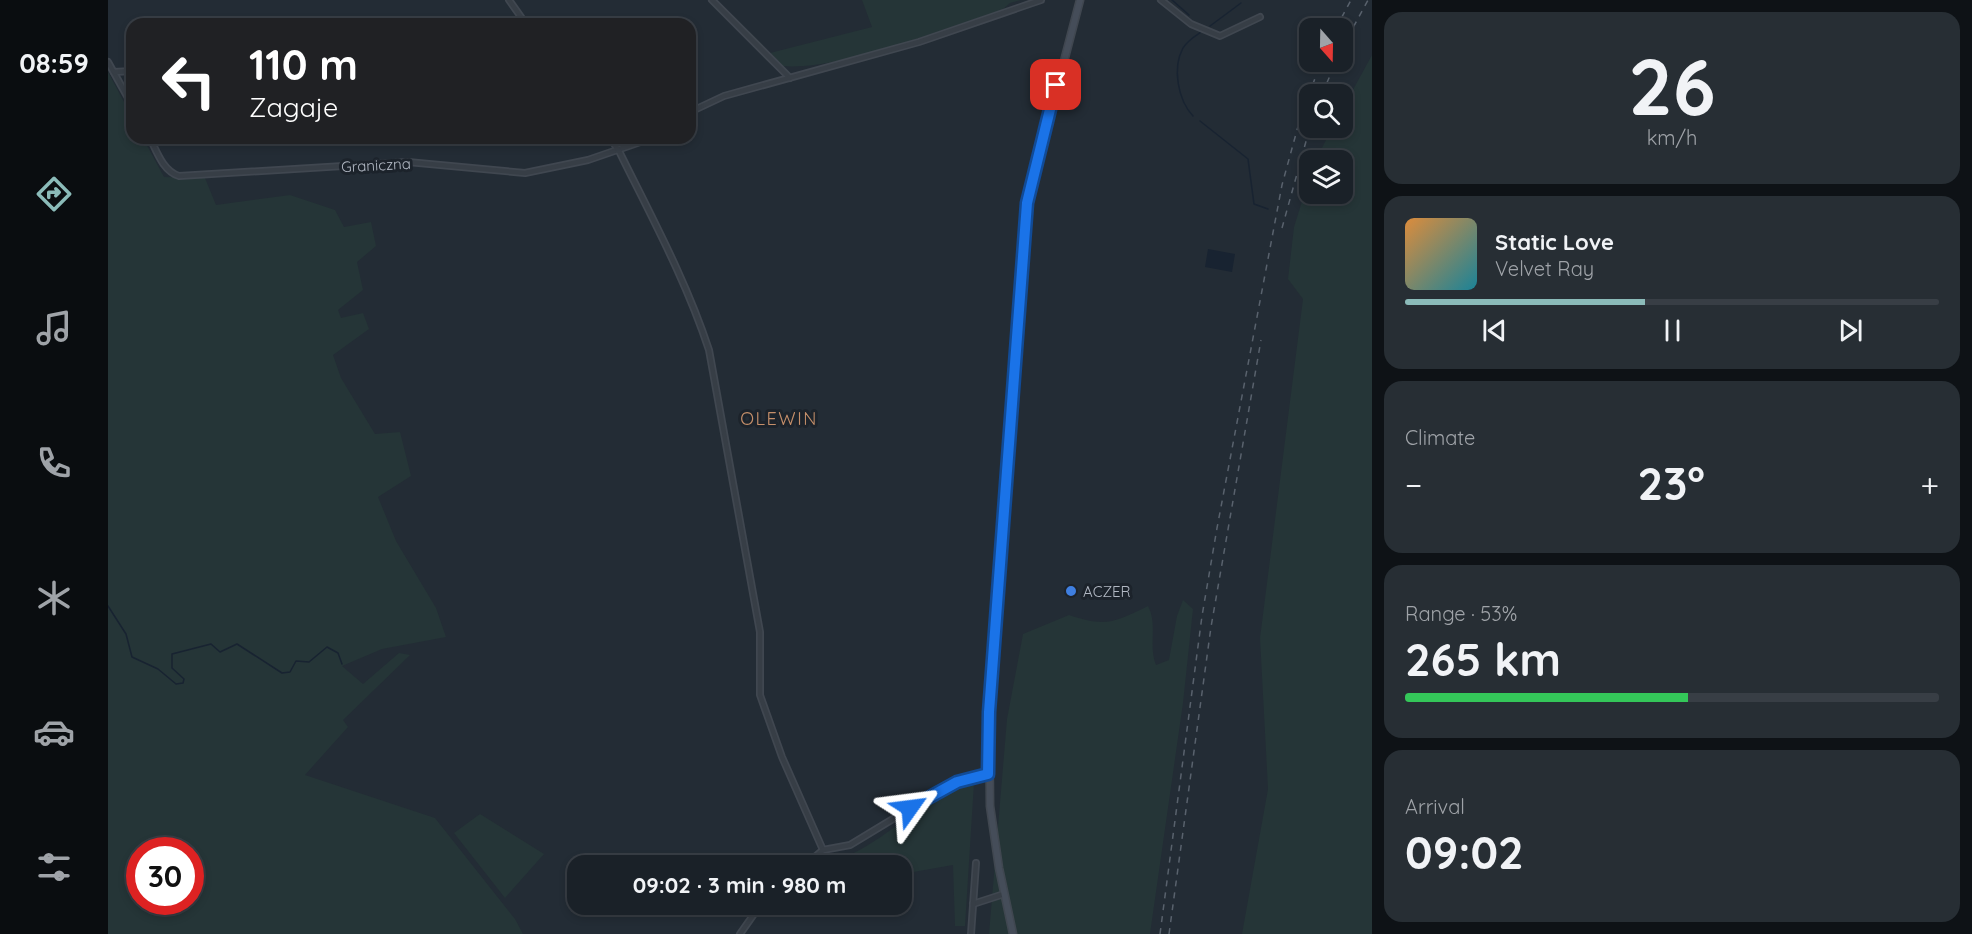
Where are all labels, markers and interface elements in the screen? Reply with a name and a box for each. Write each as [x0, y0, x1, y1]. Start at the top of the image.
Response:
north arrow [1299, 18, 1353, 72]
map controls [1299, 18, 1353, 204]
text: 26 [1628, 37, 1716, 135]
text: 110 m [249, 38, 358, 91]
icon: left [150, 42, 228, 120]
text: 08:59 [19, 46, 89, 80]
pin [1030, 59, 1081, 110]
icon: arrive [1039, 68, 1072, 101]
button: search [1299, 84, 1353, 138]
text: Zagaje [249, 90, 338, 124]
text: km/h [1647, 125, 1697, 150]
button: layers [1299, 150, 1353, 204]
street label: Graniczna [341, 154, 411, 176]
icon: directions [33, 173, 75, 215]
text: Static Love [1495, 228, 1614, 256]
text: Velvet Ray [1495, 256, 1594, 281]
icon: music [33, 307, 75, 349]
icon: previous [1478, 314, 1511, 347]
icon: pause [1656, 314, 1689, 347]
icon: next [1834, 314, 1867, 347]
district label: OLEWIN [740, 407, 818, 430]
text: Climate [1405, 425, 1475, 450]
icon: phone [33, 442, 75, 484]
text: 23° [1638, 455, 1705, 511]
text: − [1405, 464, 1422, 505]
text: + [1920, 464, 1939, 505]
icon: climate [33, 577, 75, 619]
place label: ACZER [1083, 582, 1131, 601]
marker: ACZER [1064, 584, 1078, 598]
text: Range · 53% [1405, 601, 1517, 626]
text: 265 km [1405, 631, 1561, 687]
icon: car [33, 711, 75, 753]
position arrow [878, 776, 942, 840]
text: Arrival [1405, 794, 1465, 819]
text: 09:02 [1405, 824, 1524, 880]
speed limit sign: 30 [126, 837, 204, 915]
icon: filters [33, 846, 75, 888]
text: 09:02 · 3 min · 980 m [633, 871, 846, 899]

